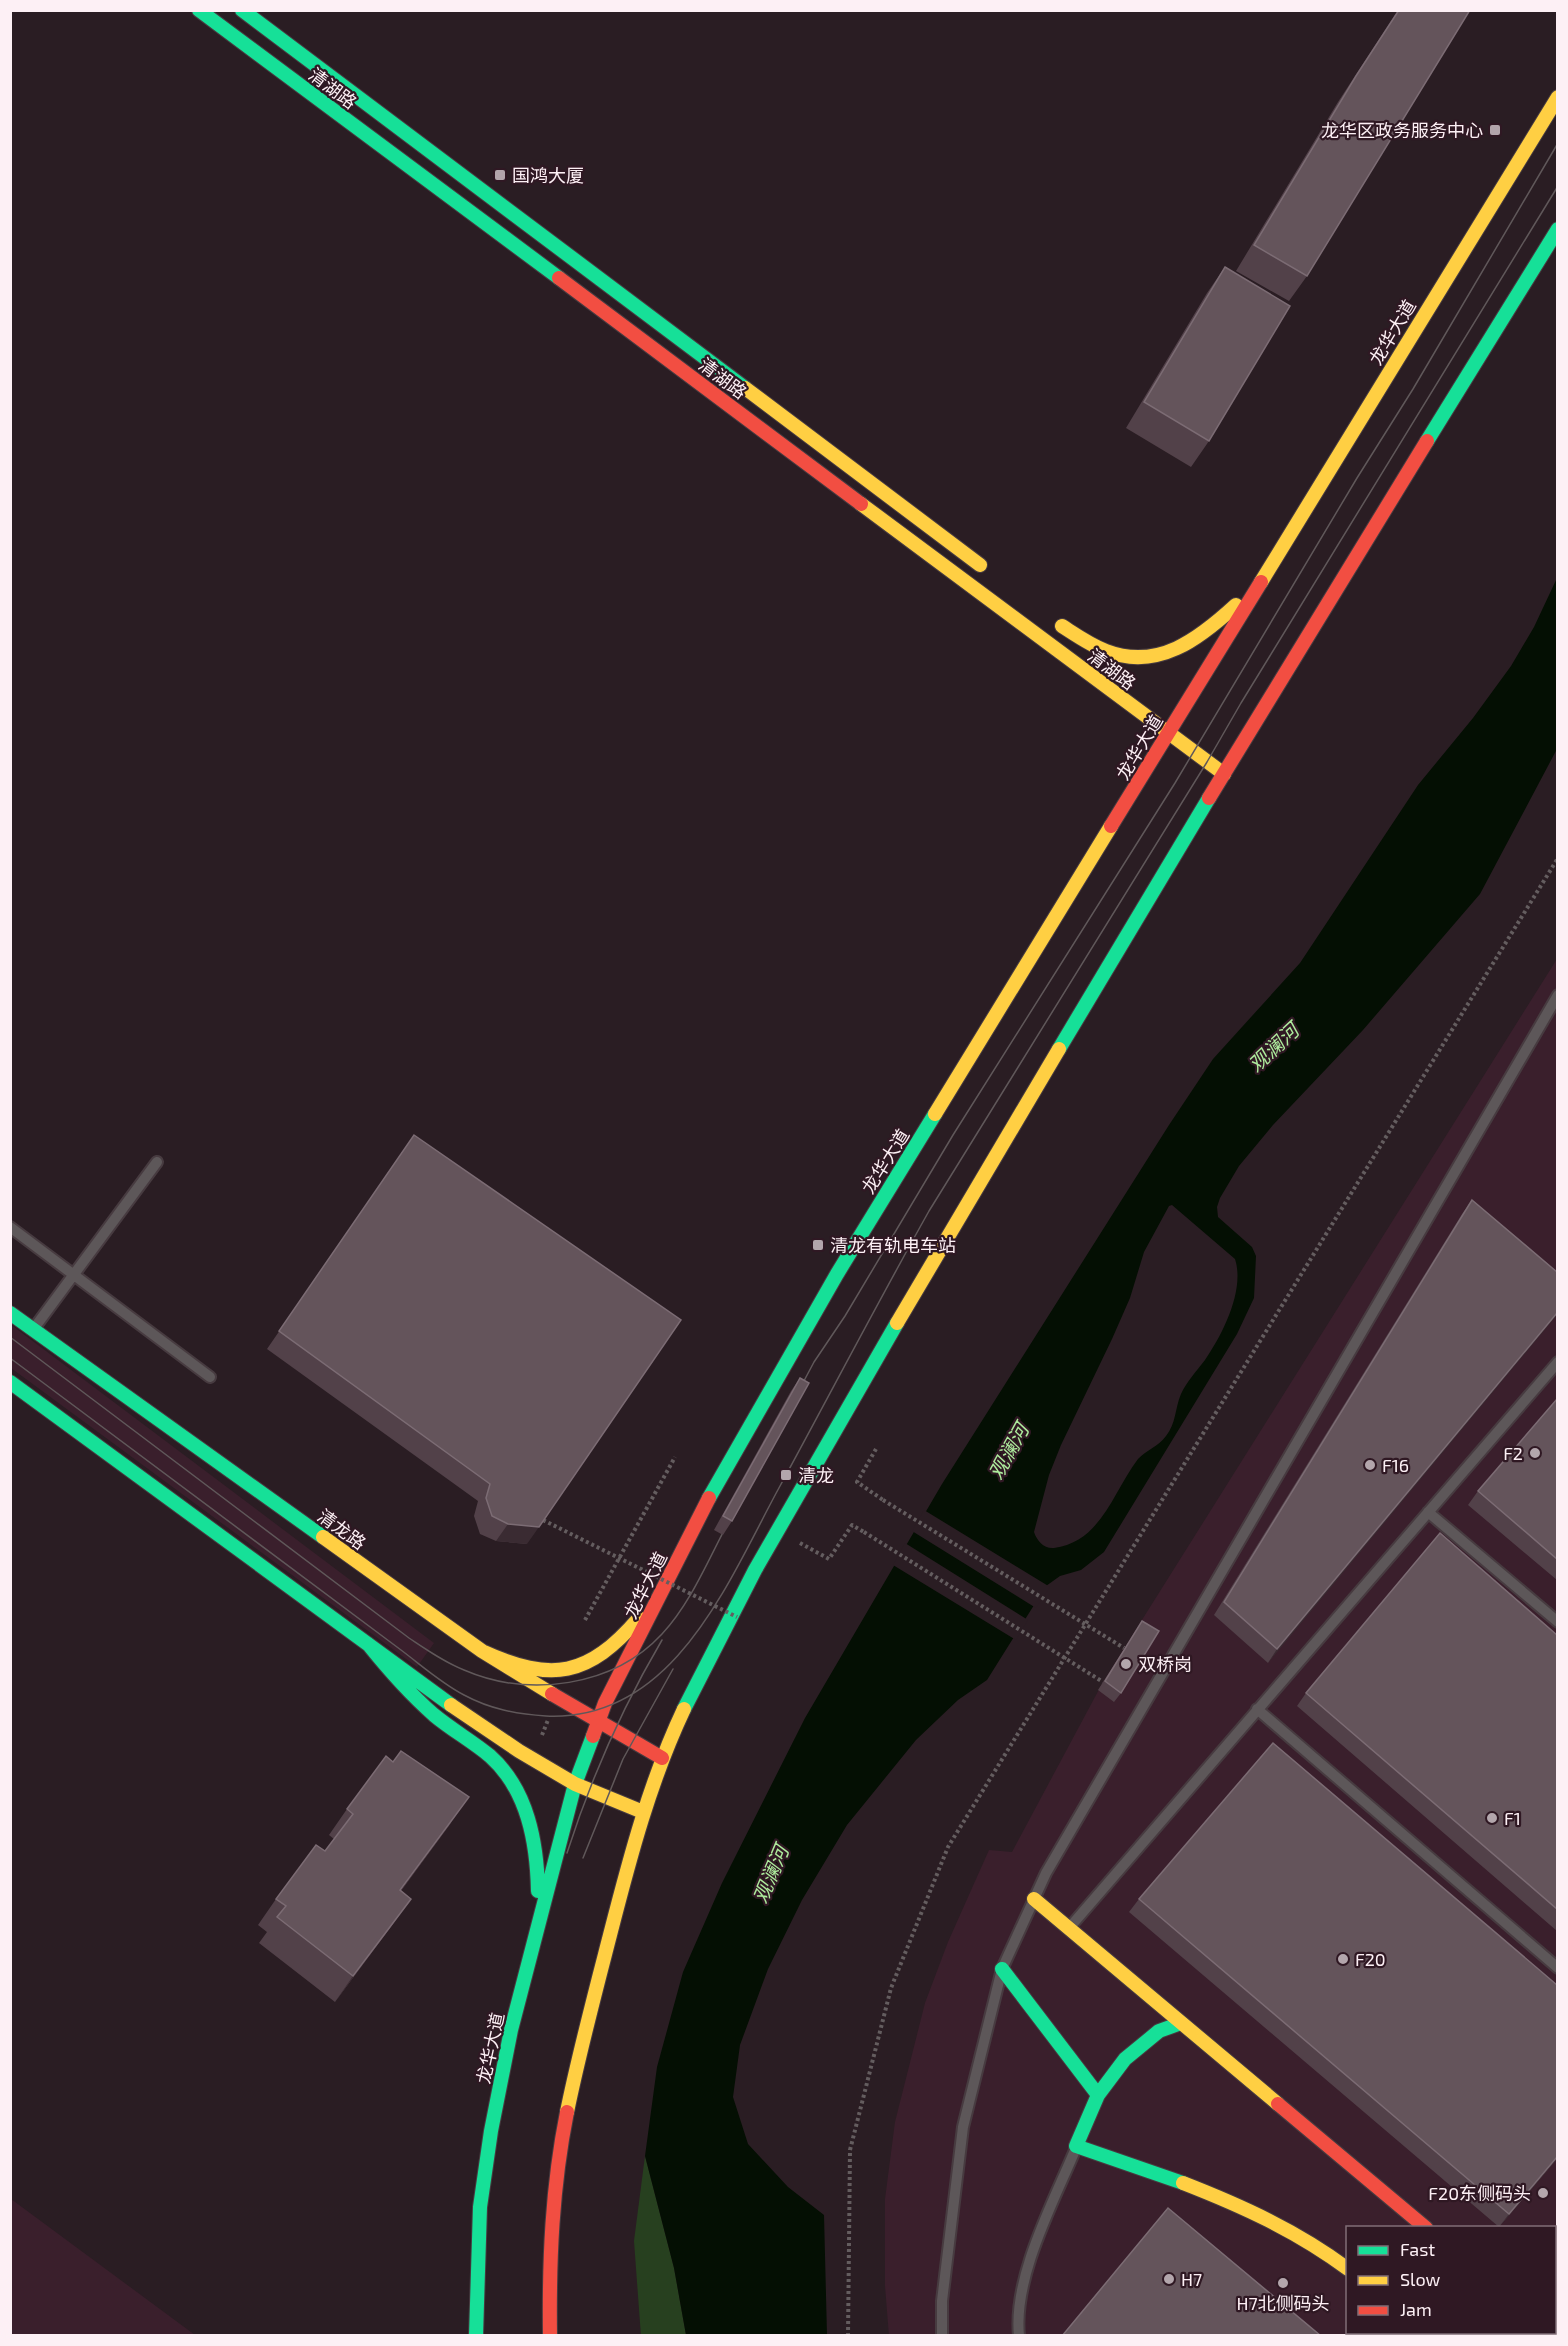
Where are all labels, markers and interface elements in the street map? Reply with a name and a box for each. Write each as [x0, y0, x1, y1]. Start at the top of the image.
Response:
street label: 清湖路 [305, 63, 361, 113]
place label: 龙华区政务服务中心 [1321, 119, 1483, 141]
marker: 龙华区政务服务中心 [1488, 123, 1502, 137]
place label: 国鸿大厦 [512, 164, 584, 186]
marker: 国鸿大厦 [493, 168, 507, 182]
street label: 龙华大道 [1364, 295, 1420, 369]
street label: 清湖路 [695, 353, 751, 403]
street label: 清湖路 [1084, 644, 1140, 694]
street label: 龙华大道 [1111, 710, 1167, 784]
water label: 观澜河 [1243, 1015, 1306, 1076]
street label: 龙华大道 [857, 1125, 913, 1197]
place label: 清龙有轨电车站 [830, 1234, 956, 1256]
marker: 清龙有轨电车站 [811, 1238, 825, 1252]
water label: 观澜河 [983, 1415, 1035, 1483]
place label: F2 [1503, 1442, 1523, 1464]
marker: F2 [1528, 1446, 1542, 1460]
place label: F16 [1382, 1454, 1409, 1476]
marker: F16 [1363, 1458, 1377, 1472]
place label: 清龙 [798, 1464, 834, 1486]
marker: 清龙 [779, 1468, 793, 1482]
street label: 清龙路 [314, 1504, 370, 1554]
street label: 龙华大道 [619, 1548, 671, 1622]
place label: 双桥岗 [1138, 1653, 1192, 1675]
marker: 双桥岗 [1119, 1657, 1133, 1671]
place label: F1 [1504, 1807, 1521, 1829]
marker: F1 [1485, 1811, 1499, 1825]
water label: 观澜河 [747, 1838, 794, 1906]
place label: F20 [1355, 1948, 1386, 1970]
marker: F20 [1336, 1952, 1350, 1966]
street label: 龙华大道 [472, 2010, 508, 2086]
place label: F20东侧码头 [1428, 2182, 1531, 2204]
marker: F20东侧码头 [1536, 2186, 1550, 2200]
legend [1346, 2226, 1556, 2334]
text: Fast [1400, 2238, 1435, 2260]
place label: H7 [1181, 2268, 1202, 2290]
text: Slow [1400, 2268, 1441, 2290]
marker: H7 [1162, 2272, 1176, 2286]
marker: H7北侧码头 [1276, 2276, 1290, 2290]
place label: H7北侧码头 [1236, 2292, 1330, 2314]
text: Jam [1400, 2298, 1432, 2320]

